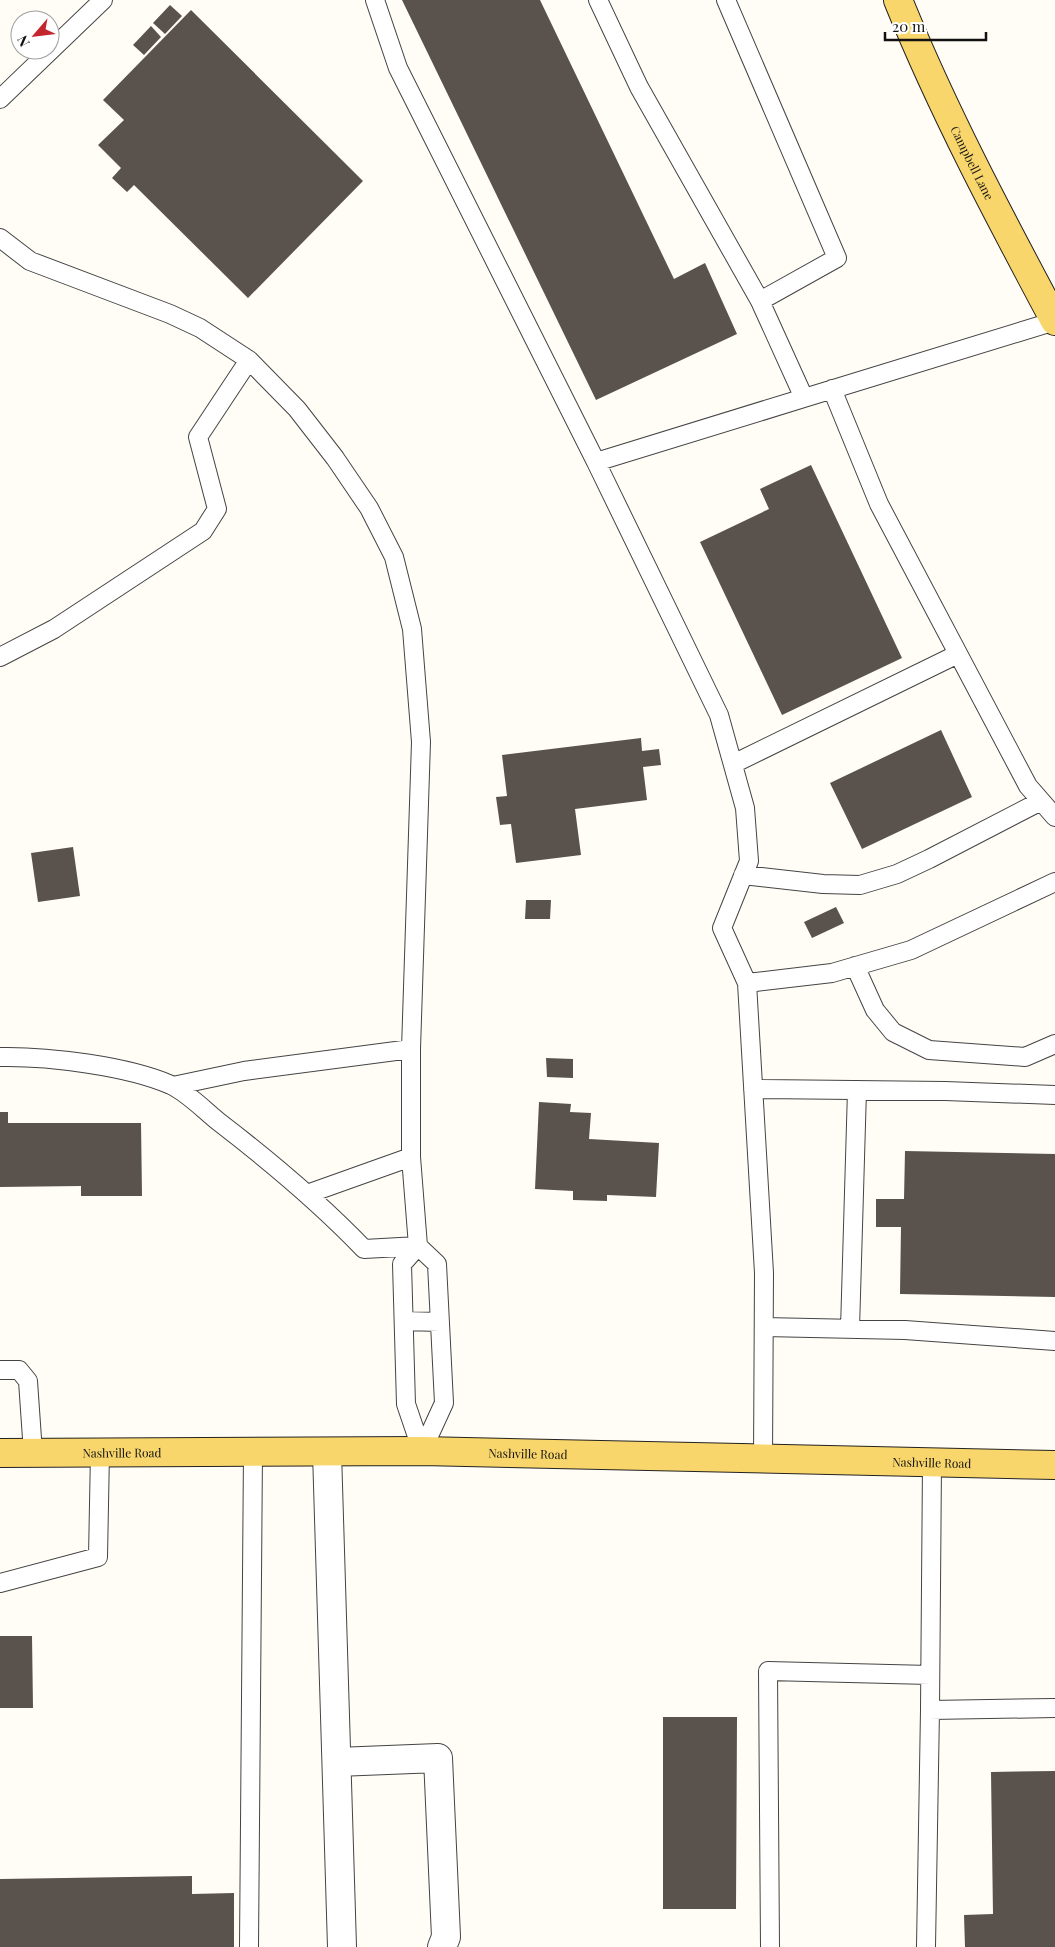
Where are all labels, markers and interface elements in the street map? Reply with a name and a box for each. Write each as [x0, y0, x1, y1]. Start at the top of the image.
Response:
north arrow [10, 10, 60, 60]
scale bar [885, 10, 986, 42]
text: 20 m [892, 16, 926, 36]
text: N [12, 32, 34, 50]
street label: Campbell Lane [947, 123, 998, 203]
street label: Nashville Road [82, 1444, 162, 1461]
street label: Nashville Road [488, 1444, 568, 1462]
street label: Nashville Road [892, 1453, 972, 1471]

